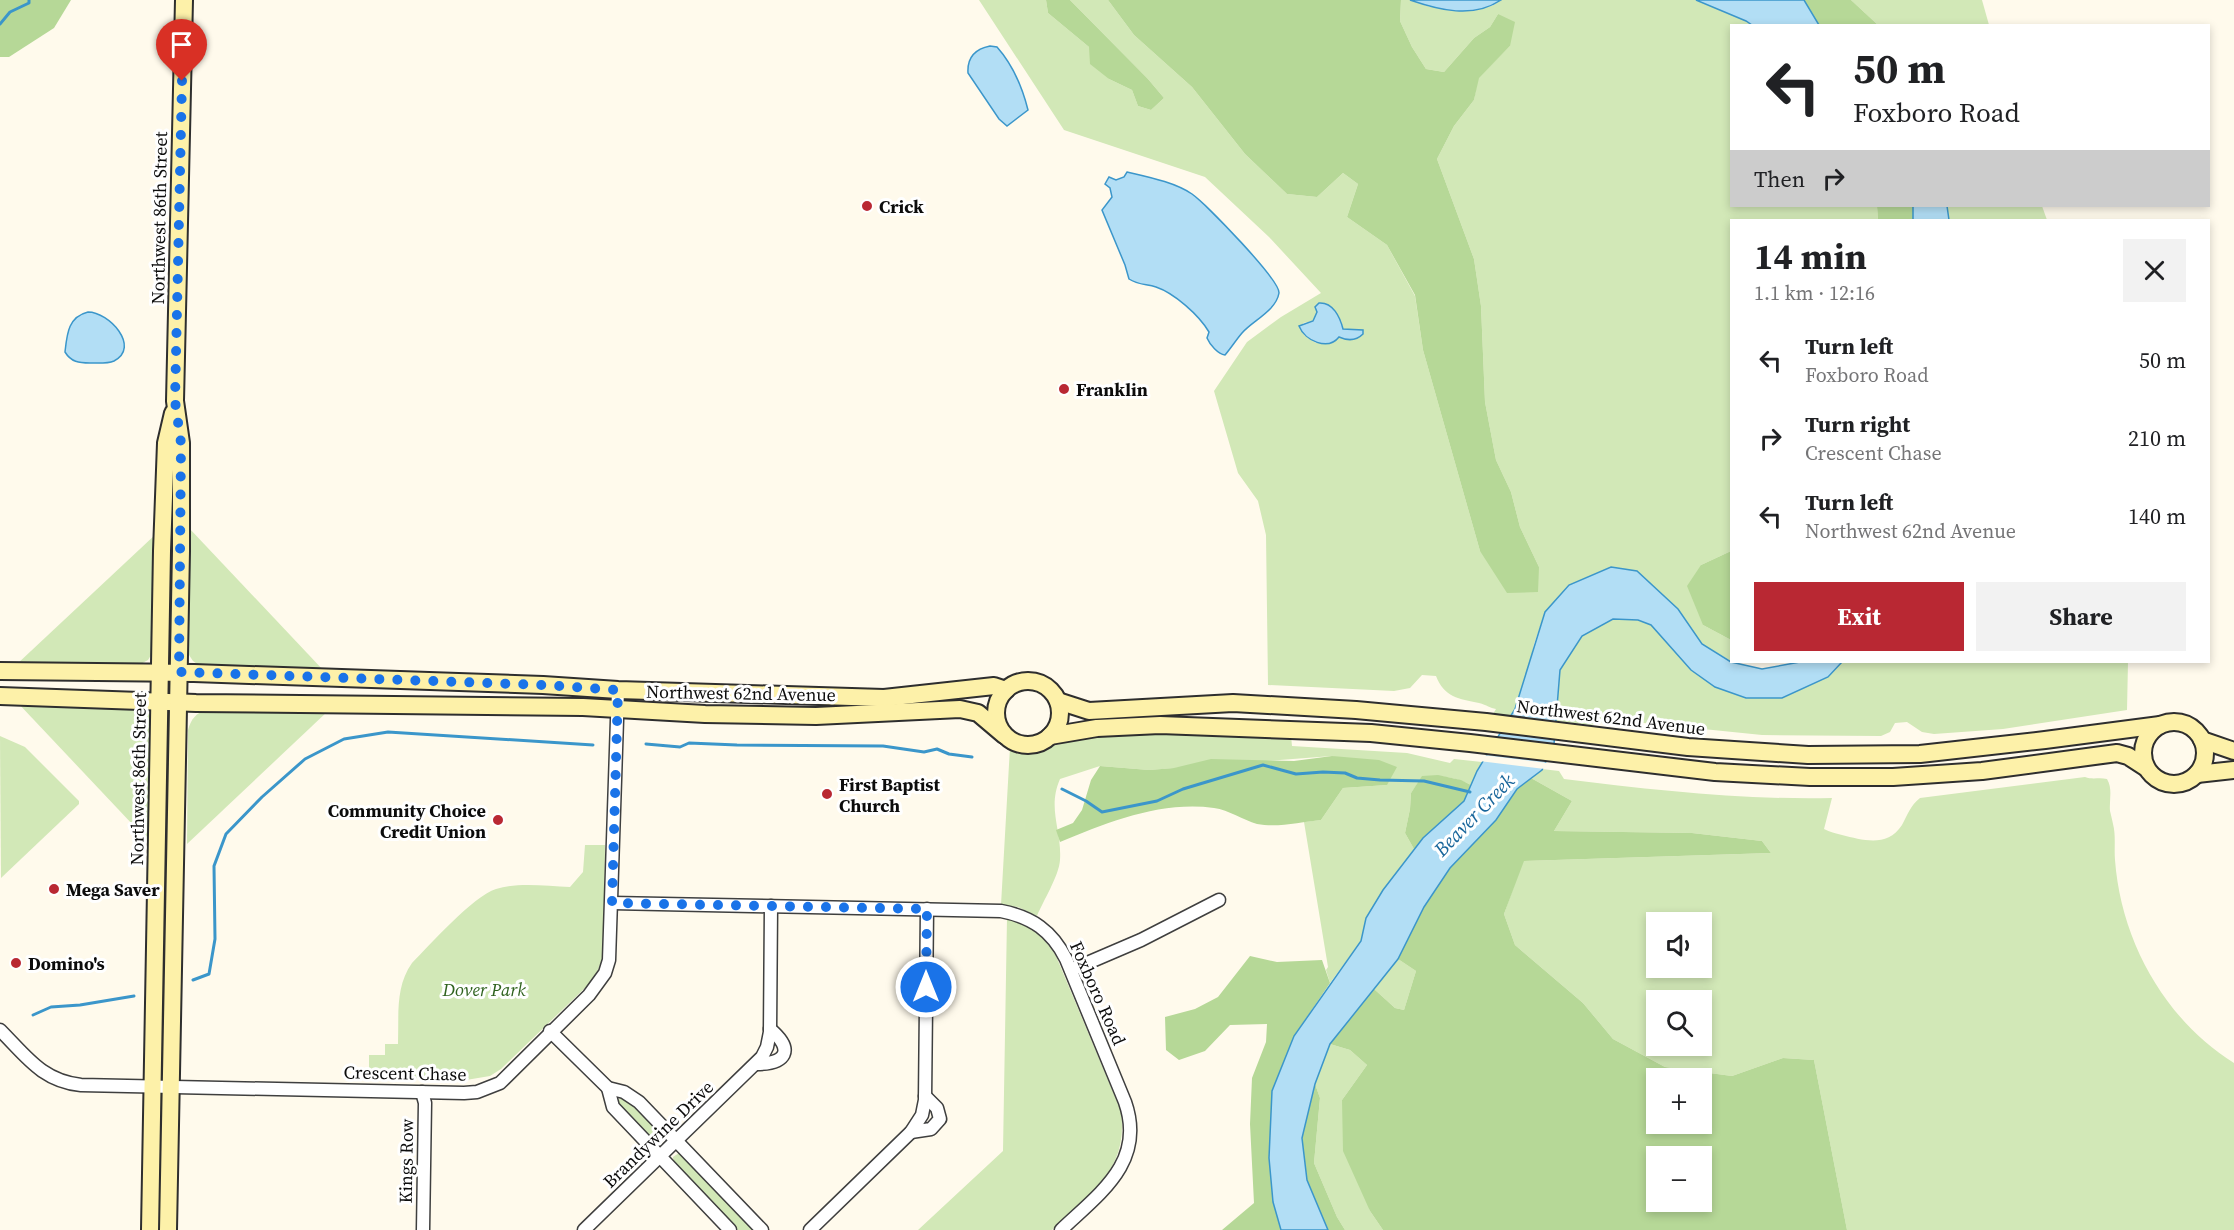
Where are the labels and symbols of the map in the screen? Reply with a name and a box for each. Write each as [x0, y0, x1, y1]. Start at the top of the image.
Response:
pin [156, 19, 207, 81]
street label: Northwest 86th Street [145, 131, 173, 305]
place label: Crick [879, 194, 924, 219]
marker: Crick [860, 199, 874, 213]
place label: Franklin [1076, 377, 1148, 402]
marker: Franklin [1057, 382, 1071, 396]
street label: Northwest 62nd Avenue [646, 679, 836, 707]
street label: Northwest 86th Street [124, 692, 152, 866]
street label: Northwest 62nd Avenue [1515, 693, 1707, 741]
water label: Beaver Creek [1427, 767, 1521, 863]
place label: First Baptist Church [839, 772, 941, 818]
marker: First Baptist Church [820, 787, 834, 801]
place label: Community Choice Credit Union [328, 798, 486, 844]
marker: Community Choice Credit Union [491, 813, 505, 827]
place label: Mega Saver [66, 877, 160, 902]
marker: Mega Saver [47, 882, 61, 896]
street label: Foxboro Road [1064, 937, 1132, 1049]
place label: Domino's [28, 951, 105, 976]
position arrow [894, 955, 958, 1019]
marker: Domino's [9, 956, 23, 970]
park label: Dover Park [441, 977, 526, 1002]
street label: Crescent Chase [343, 1059, 467, 1087]
street label: Brandywine Drive [597, 1075, 719, 1193]
street label: Kings Row [393, 1118, 419, 1204]

